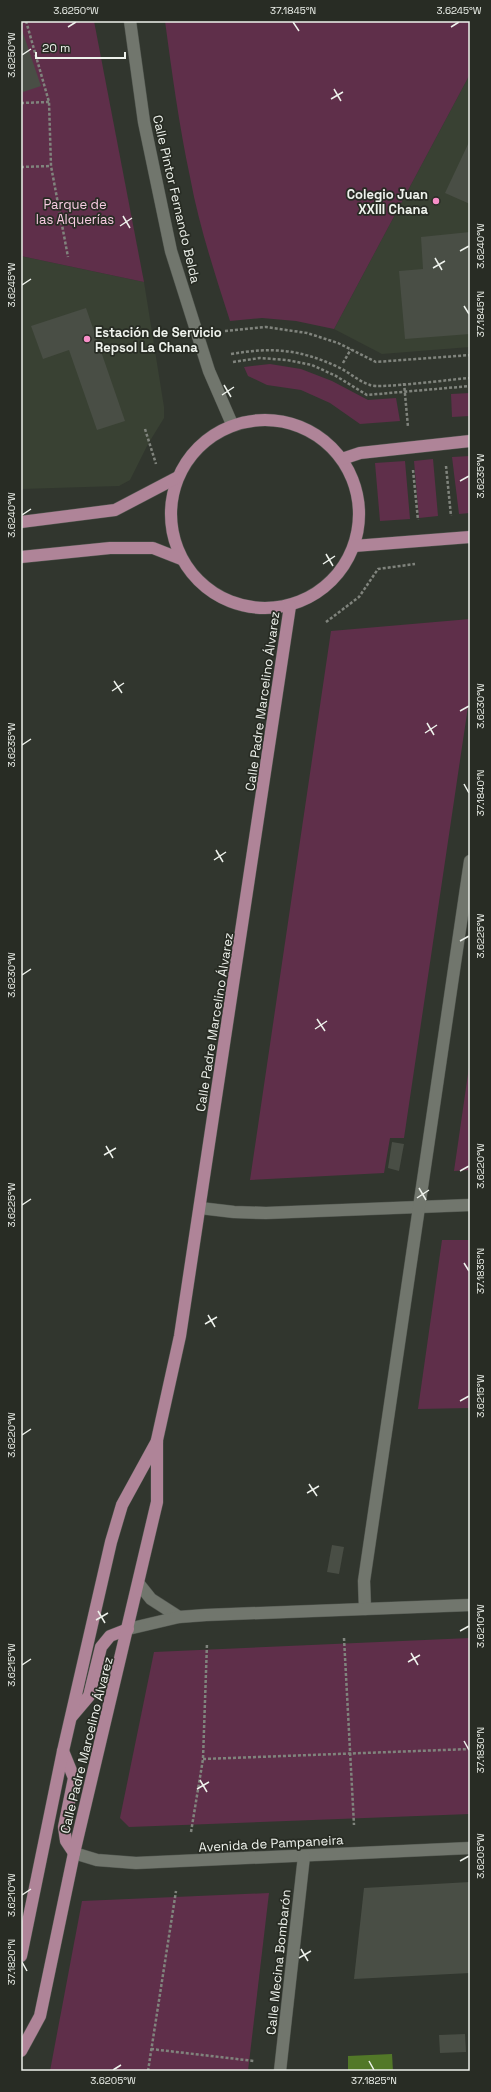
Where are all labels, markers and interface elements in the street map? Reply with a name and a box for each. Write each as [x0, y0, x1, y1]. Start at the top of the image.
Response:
text: 3.6250°W [53, 4, 99, 17]
text: 37.1845°N [270, 4, 316, 17]
text: 3.6245°W [436, 4, 482, 17]
text: 3.6250°W [5, 32, 18, 78]
scale bar [36, 34, 125, 60]
text: 20 m [42, 40, 70, 56]
street label: Calle Pintor Fernando Belda [149, 113, 204, 285]
place label: Colegio Juan XXIII Chana [347, 186, 428, 218]
park label: Parque de las Alquerías [36, 196, 114, 228]
marker: Colegio Juan XXIII Chana [431, 196, 441, 206]
text: 3.6240°W [474, 223, 487, 269]
text: 3.6245°W [5, 262, 18, 308]
text: 37.1845°N [474, 291, 487, 337]
place label: Estación de Servicio Repsol La Chana [95, 324, 222, 356]
marker: Estación de Servicio Repsol La Chana [82, 334, 92, 344]
text: 3.6235°W [474, 453, 487, 499]
text: 3.6240°W [5, 492, 18, 538]
street label: Calle Padre Marcelino Álvarez [241, 610, 284, 792]
text: 3.6230°W [474, 683, 487, 729]
text: 3.6235°W [5, 722, 18, 768]
text: 37.1840°N [474, 770, 487, 816]
text: 3.6225°W [474, 913, 487, 959]
street label: Calle Padre Marcelino Álvarez [192, 931, 237, 1113]
text: 3.6230°W [5, 952, 18, 998]
text: 3.6220°W [474, 1143, 487, 1189]
text: 3.6225°W [5, 1182, 18, 1228]
text: 37.1835°N [474, 1248, 487, 1294]
text: 3.6215°W [474, 1374, 487, 1418]
text: 3.6220°W [5, 1412, 18, 1458]
text: 3.6210°W [474, 1604, 487, 1648]
text: 3.6215°W [5, 1643, 18, 1687]
street label: Calle Padre Marcelino Álvarez [56, 1655, 117, 1835]
text: 37.1830°N [474, 1727, 487, 1773]
street label: Avenida de Pampaneira [198, 1831, 345, 1856]
text: 3.6205°W [474, 1833, 487, 1879]
text: 3.6210°W [5, 1873, 18, 1917]
street label: Calle Mecina Bombarón [262, 1888, 295, 2036]
text: 37.1820°N [5, 1939, 18, 1985]
text: 3.6205°W [90, 2074, 136, 2087]
text: 37.1825°N [351, 2074, 397, 2087]

